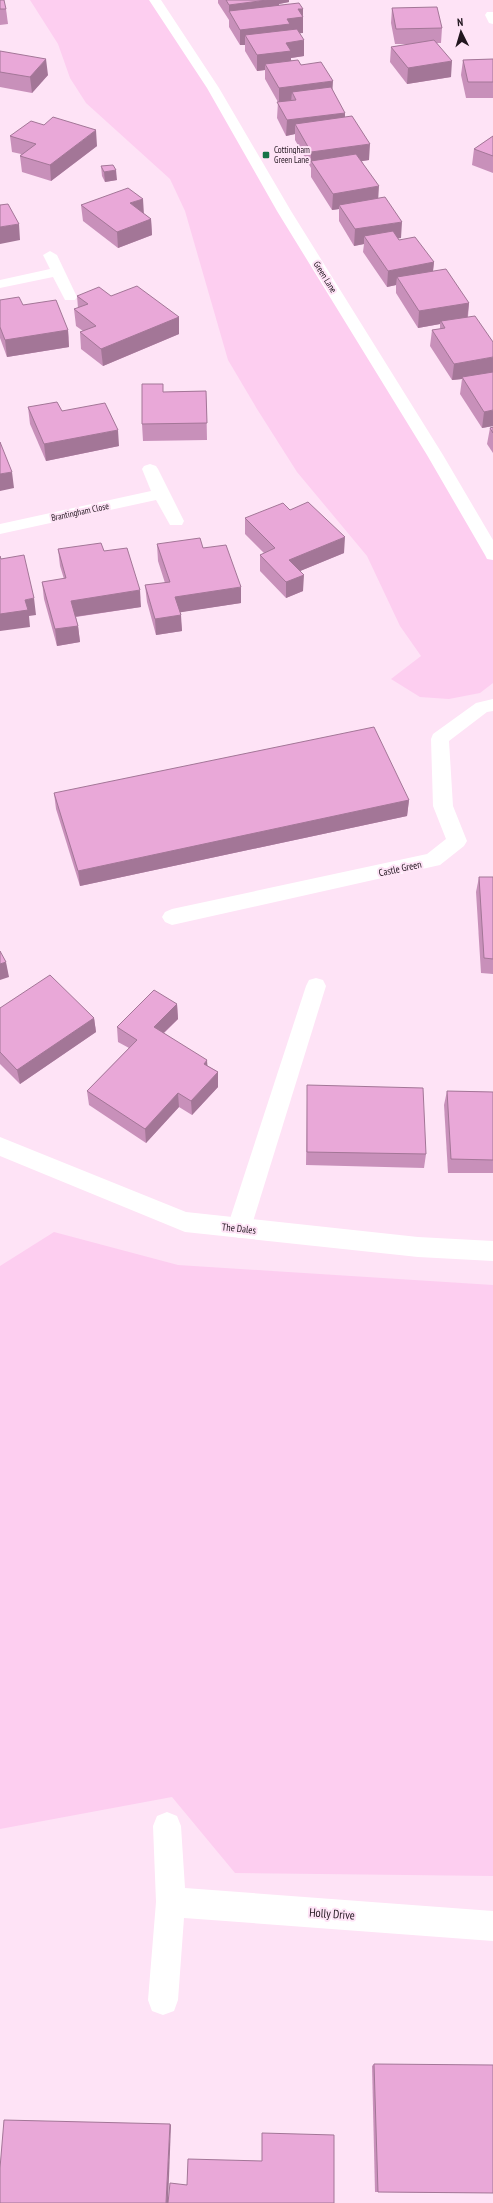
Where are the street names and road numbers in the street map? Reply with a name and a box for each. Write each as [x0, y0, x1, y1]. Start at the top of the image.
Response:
street label: Green Lane [311, 259, 340, 295]
street label: Brantingham Close [50, 500, 110, 523]
street label: Castle Green [378, 858, 423, 879]
street label: The Dales [221, 1220, 257, 1237]
street label: Holly Drive [309, 1904, 355, 1923]

